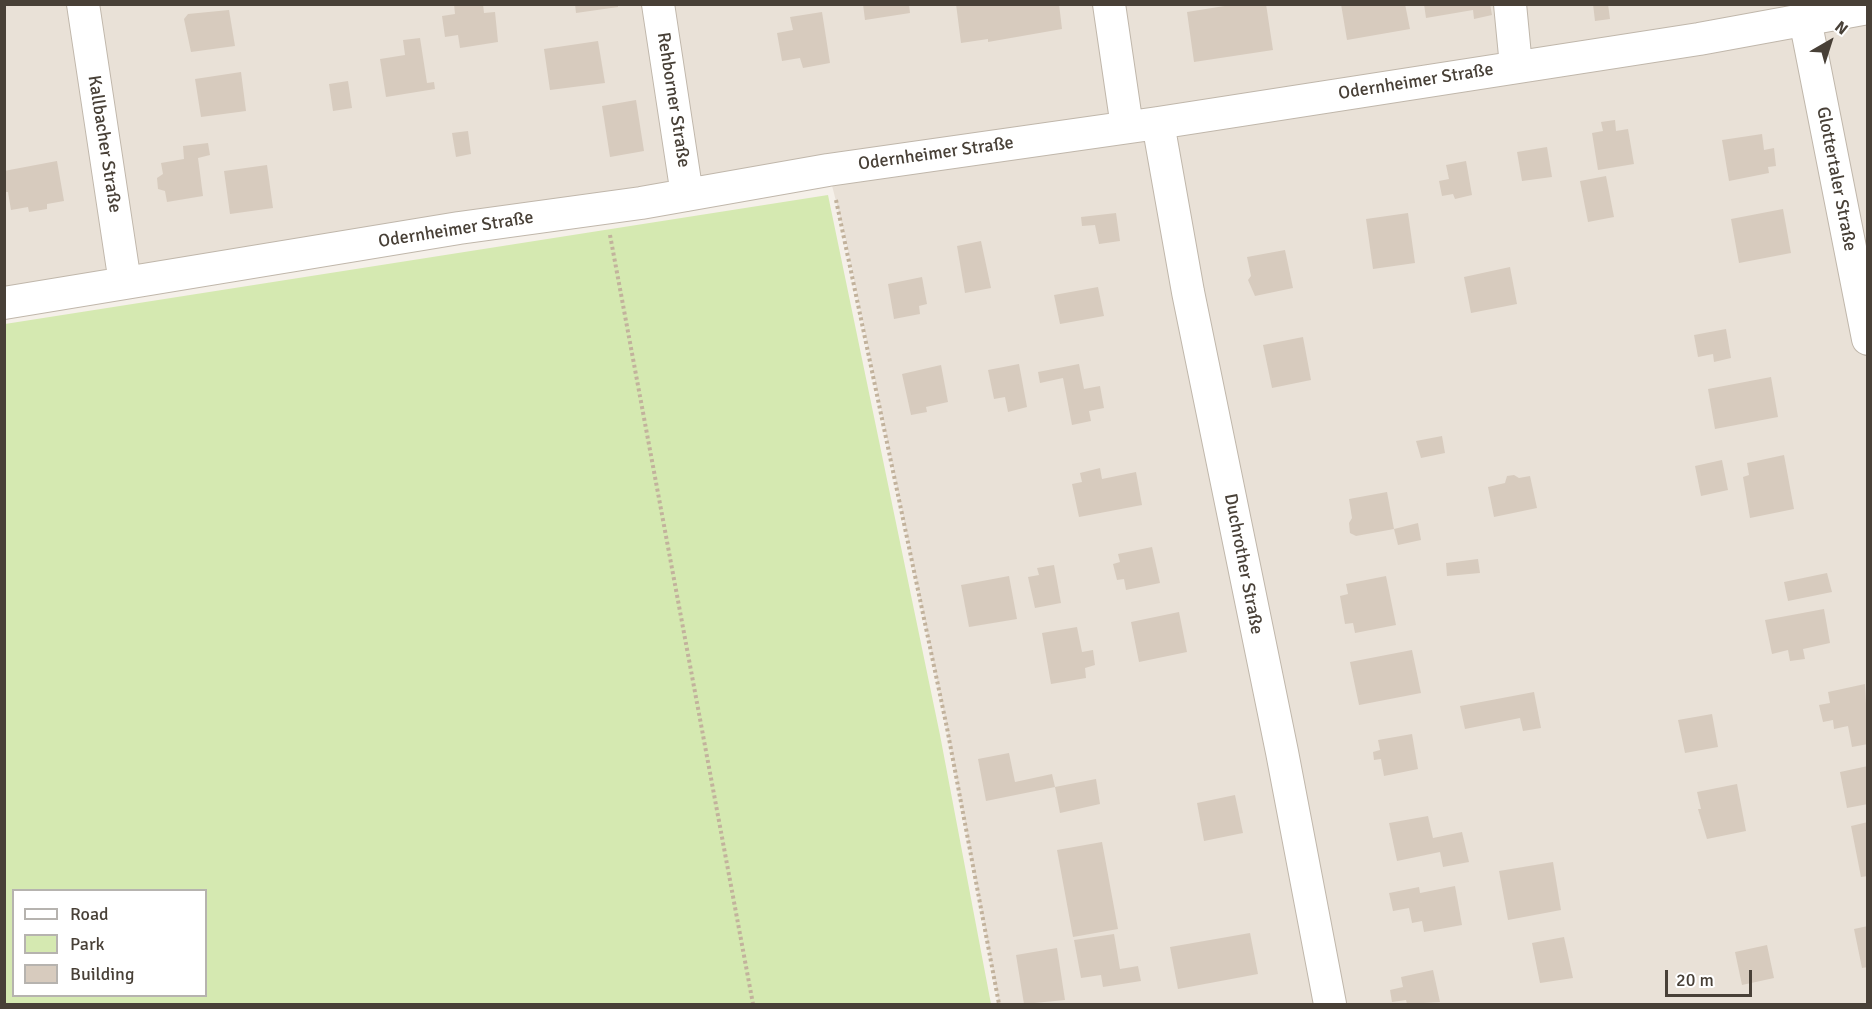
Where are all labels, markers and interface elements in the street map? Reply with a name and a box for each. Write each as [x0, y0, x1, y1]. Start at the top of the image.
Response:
north arrow [1800, 12, 1860, 72]
text: N [1831, 17, 1852, 39]
street label: Rehborner Straße [652, 31, 694, 169]
street label: Odernheimer Straße [1337, 59, 1495, 105]
street label: Kallbacher Straße [82, 74, 126, 214]
street label: Glottertaler Straße [1811, 105, 1861, 253]
street label: Odernheimer Straße [857, 132, 1015, 176]
street label: Odernheimer Straße [377, 207, 535, 253]
street label: Duchrother Straße [1219, 492, 1267, 636]
legend [12, 889, 207, 997]
text: Road [70, 903, 109, 925]
text: Park [70, 933, 105, 955]
scale bar [1668, 958, 1755, 996]
text: Building [70, 963, 134, 985]
text: 20 m [1676, 969, 1714, 991]

